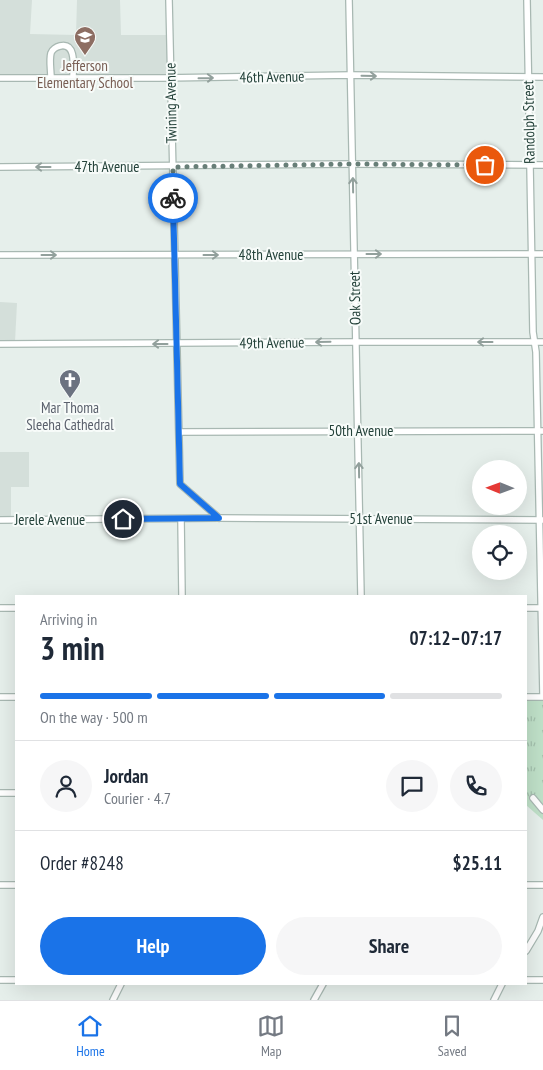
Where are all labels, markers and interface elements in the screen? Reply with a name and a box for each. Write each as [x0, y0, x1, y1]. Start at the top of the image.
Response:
school or university icon: Jefferson Elementary School [73, 25, 97, 56]
place label: Jefferson Elementary School [37, 56, 134, 92]
street label: Twining Avenue [160, 62, 181, 144]
street label: 46th Avenue [239, 66, 305, 87]
one-way arrow [360, 71, 376, 80]
one-way arrow [198, 73, 214, 82]
street label: Randolph Street [518, 80, 539, 164]
pin [464, 144, 506, 186]
icon: bag [471, 151, 499, 179]
street label: 47th Avenue [75, 157, 139, 176]
one-way arrow [36, 162, 52, 172]
courier [148, 173, 198, 223]
one-way arrow [348, 178, 358, 194]
icon: bike [159, 184, 187, 212]
street label: 48th Avenue [239, 245, 303, 264]
one-way arrow [365, 249, 381, 259]
one-way arrow [40, 250, 56, 260]
one-way arrow [202, 250, 219, 260]
street label: Oak Street [345, 271, 364, 325]
street label: 49th Avenue [239, 332, 305, 353]
one-way arrow [315, 337, 331, 347]
one-way arrow [477, 337, 494, 347]
one-way arrow [152, 339, 168, 349]
church icon: Mar Thoma Sleeha Cathedral [58, 368, 82, 399]
place label: Mar Thoma Sleeha Cathedral [26, 398, 114, 434]
street label: 50th Avenue [329, 421, 393, 440]
north arrow [472, 460, 528, 515]
map controls [472, 460, 527, 580]
one-way arrow [354, 463, 363, 479]
pin [102, 498, 144, 540]
icon: home [109, 505, 137, 533]
street label: 51st Avenue [349, 509, 413, 528]
street label: Jerele Avenue [14, 510, 85, 529]
button: locate [472, 525, 527, 580]
text: Arriving in [40, 609, 97, 629]
text: 07:12–07:17 [409, 626, 502, 650]
text: 3 min [40, 627, 105, 669]
text: On the way · 500 m [40, 707, 148, 727]
button: person [40, 760, 92, 812]
button: chat [386, 760, 438, 812]
button: phone [450, 760, 502, 812]
text: Jordan [104, 764, 148, 788]
text: Courier · 4.7 [104, 788, 171, 808]
text: Order #8248 [40, 851, 124, 875]
text: $25.11 [453, 851, 502, 875]
button: Help [40, 917, 266, 975]
button: Share [276, 917, 502, 975]
tab: Home [76, 1012, 105, 1060]
tab: Map [257, 1012, 285, 1060]
tab: Saved [438, 1012, 467, 1060]

